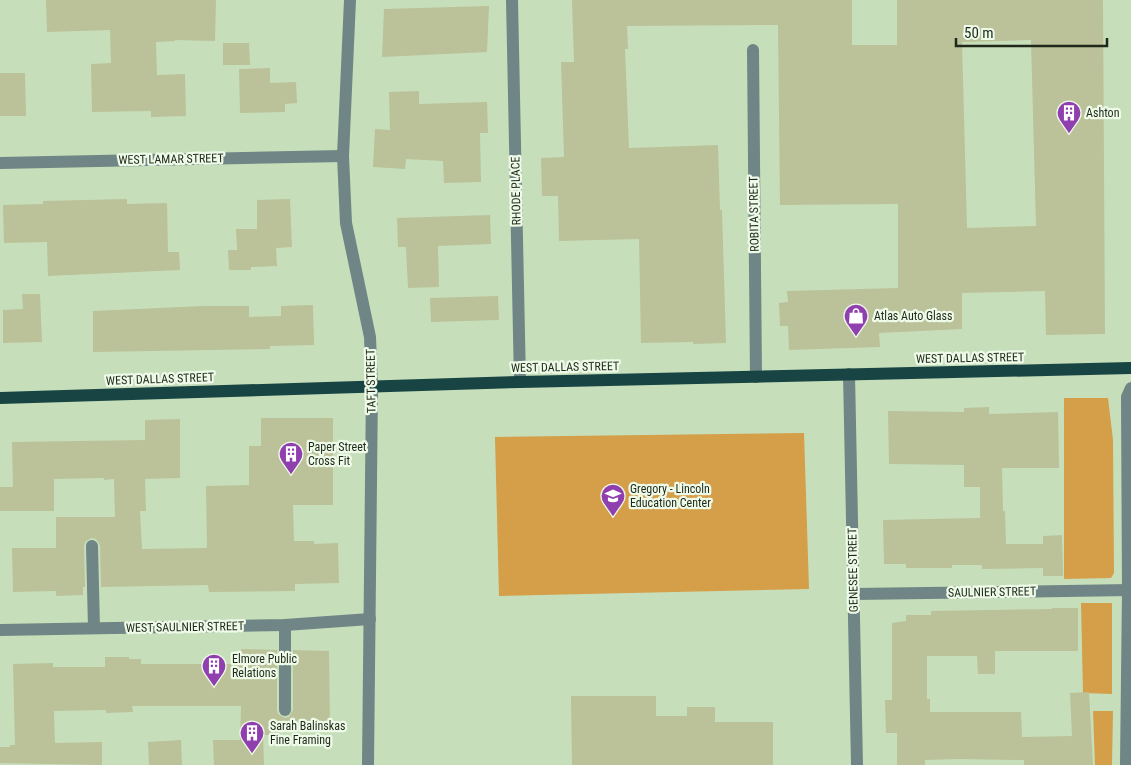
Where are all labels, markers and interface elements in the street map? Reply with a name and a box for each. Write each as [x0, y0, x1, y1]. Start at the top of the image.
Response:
scale bar [956, 15, 1107, 47]
text: 50 m [964, 24, 994, 42]
building icon: Ashton [1056, 100, 1082, 134]
place label: Ashton [1086, 106, 1120, 120]
street label: WEST LAMAR STREET [118, 151, 224, 167]
street label: RHODE PLACE [508, 157, 524, 225]
street label: ROBITA STREET [746, 176, 762, 252]
shop icon: Atlas Auto Glass [843, 303, 869, 337]
place label: Atlas Auto Glass [874, 309, 953, 323]
street label: TAFT STREET [363, 349, 379, 413]
street label: WEST DALLAS STREET [916, 350, 1024, 366]
street label: WEST DALLAS STREET [511, 359, 619, 375]
street label: WEST DALLAS STREET [106, 370, 214, 388]
place label: Paper Street Cross Fit [308, 440, 367, 468]
building icon: Paper Street Cross Fit [278, 441, 304, 475]
place label: Gregory - Lincoln Education Center [630, 482, 711, 510]
school or university icon: Gregory - Lincoln Education Center [600, 483, 626, 517]
street label: GENESEE STREET [845, 528, 861, 612]
street label: SAULNIER STREET [948, 584, 1036, 600]
street label: WEST SAULNIER STREET [126, 619, 244, 635]
place label: Elmore Public Relations [232, 652, 298, 680]
building icon: Elmore Public Relations [201, 653, 227, 687]
place label: Sarah Balinskas Fine Framing [270, 719, 345, 747]
building icon: Sarah Balinskas Fine Framing [239, 720, 265, 754]

